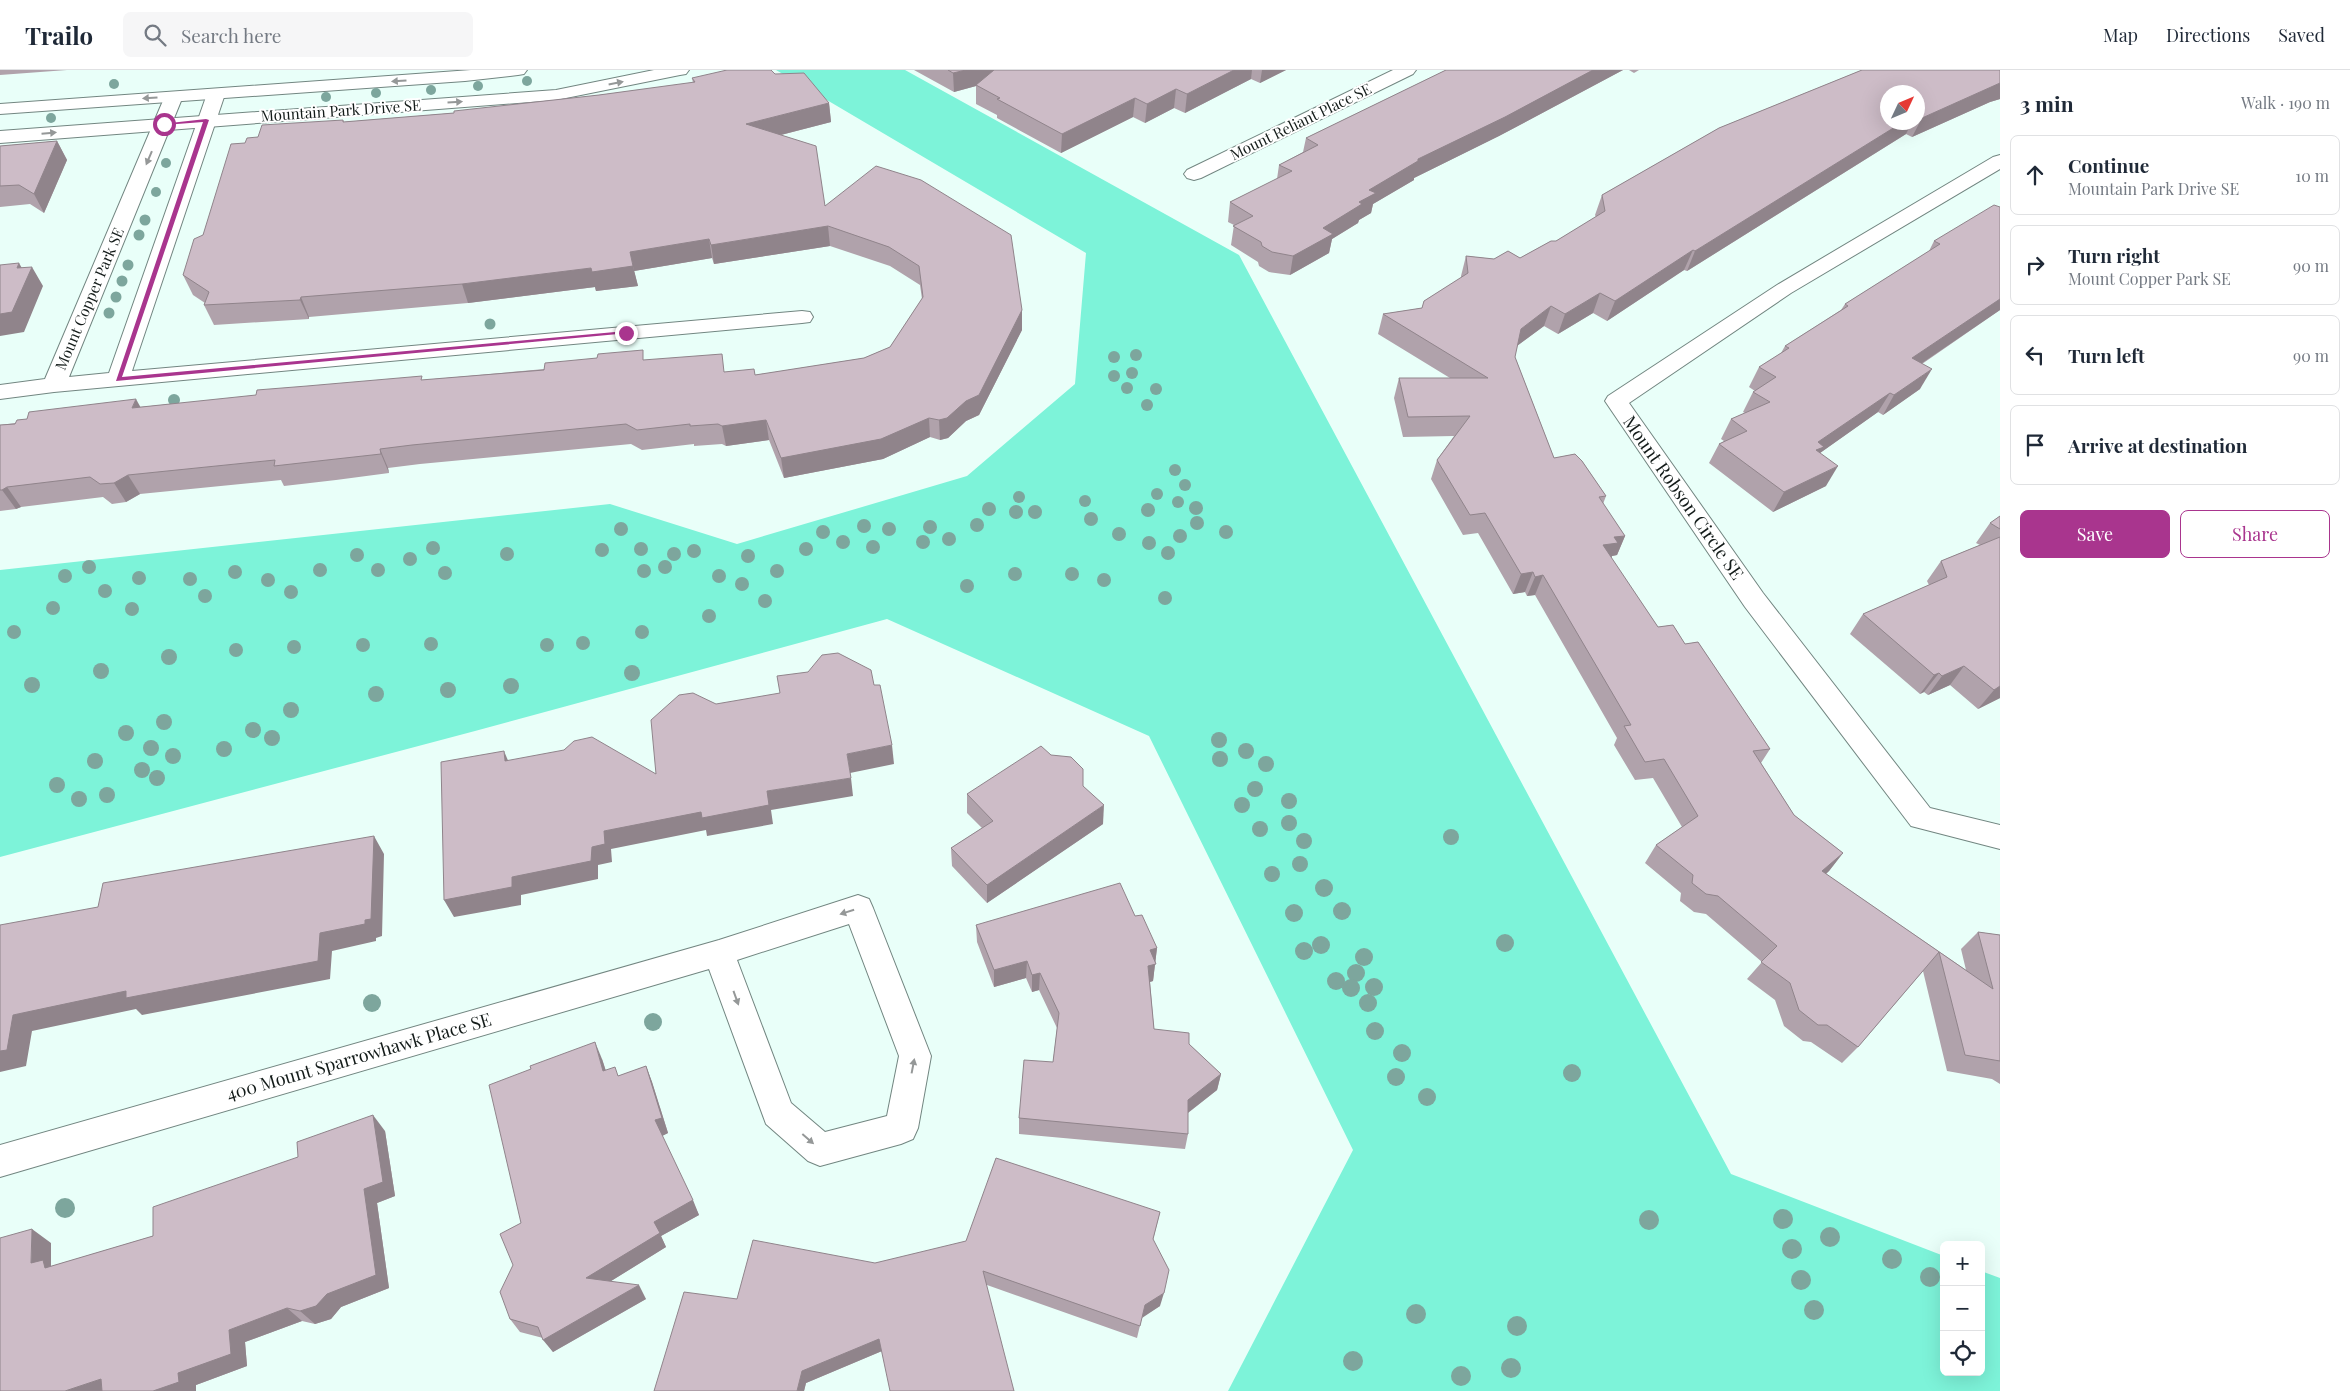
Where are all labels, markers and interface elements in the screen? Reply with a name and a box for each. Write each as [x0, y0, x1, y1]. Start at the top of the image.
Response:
search box [123, 12, 473, 57]
text: Trailo [25, 19, 93, 51]
icon: search [141, 21, 169, 49]
text: Search here [181, 22, 282, 48]
text: Map [2103, 23, 2138, 47]
text: Directions [2166, 23, 2250, 47]
text: Saved [2278, 23, 2325, 47]
one-way arrow [391, 77, 407, 85]
street label: Mount Reliant Place SE [1227, 78, 1375, 164]
one-way arrow [608, 79, 624, 87]
north arrow [1880, 85, 1925, 130]
text: 3 min [2020, 89, 2074, 117]
text: Walk · 190 m [2241, 92, 2330, 113]
street label: Mountain Park Drive SE [260, 94, 422, 126]
one-way arrow [142, 95, 158, 103]
one-way arrow [447, 98, 463, 106]
route start [153, 113, 176, 136]
one-way arrow [41, 129, 57, 137]
one-way arrow [145, 151, 153, 165]
text: Continue [2068, 152, 2149, 178]
icon: ahead [2021, 161, 2049, 189]
text: 10 m [2295, 165, 2329, 186]
text: Mountain Park Drive SE [2068, 178, 2239, 199]
street label: Mount Copper Park SE [50, 224, 128, 373]
text: Turn right [2068, 242, 2160, 268]
icon: right [2021, 251, 2049, 279]
text: 90 m [2293, 255, 2329, 276]
text: Mount Copper Park SE [2068, 268, 2231, 289]
route end [615, 322, 638, 345]
icon: left [2021, 341, 2049, 369]
text: Turn left [2068, 342, 2145, 368]
text: 90 m [2293, 345, 2329, 366]
street label: Mount Robson Circle SE [1618, 411, 1750, 584]
icon: arrive [2021, 431, 2049, 459]
text: Arrive at destination [2068, 432, 2248, 458]
button: Save [2020, 510, 2170, 558]
button: Share [2180, 510, 2330, 558]
one-way arrow [839, 908, 854, 916]
one-way arrow [733, 991, 740, 1006]
street label: 400 Mount Sparrowhawk Place SE [224, 1007, 494, 1105]
one-way arrow [909, 1058, 917, 1074]
one-way arrow [802, 1134, 815, 1145]
map controls [1940, 1241, 1985, 1376]
button: + [1940, 1241, 1985, 1286]
button: − [1940, 1286, 1985, 1331]
button: locate [1940, 1331, 1985, 1376]

